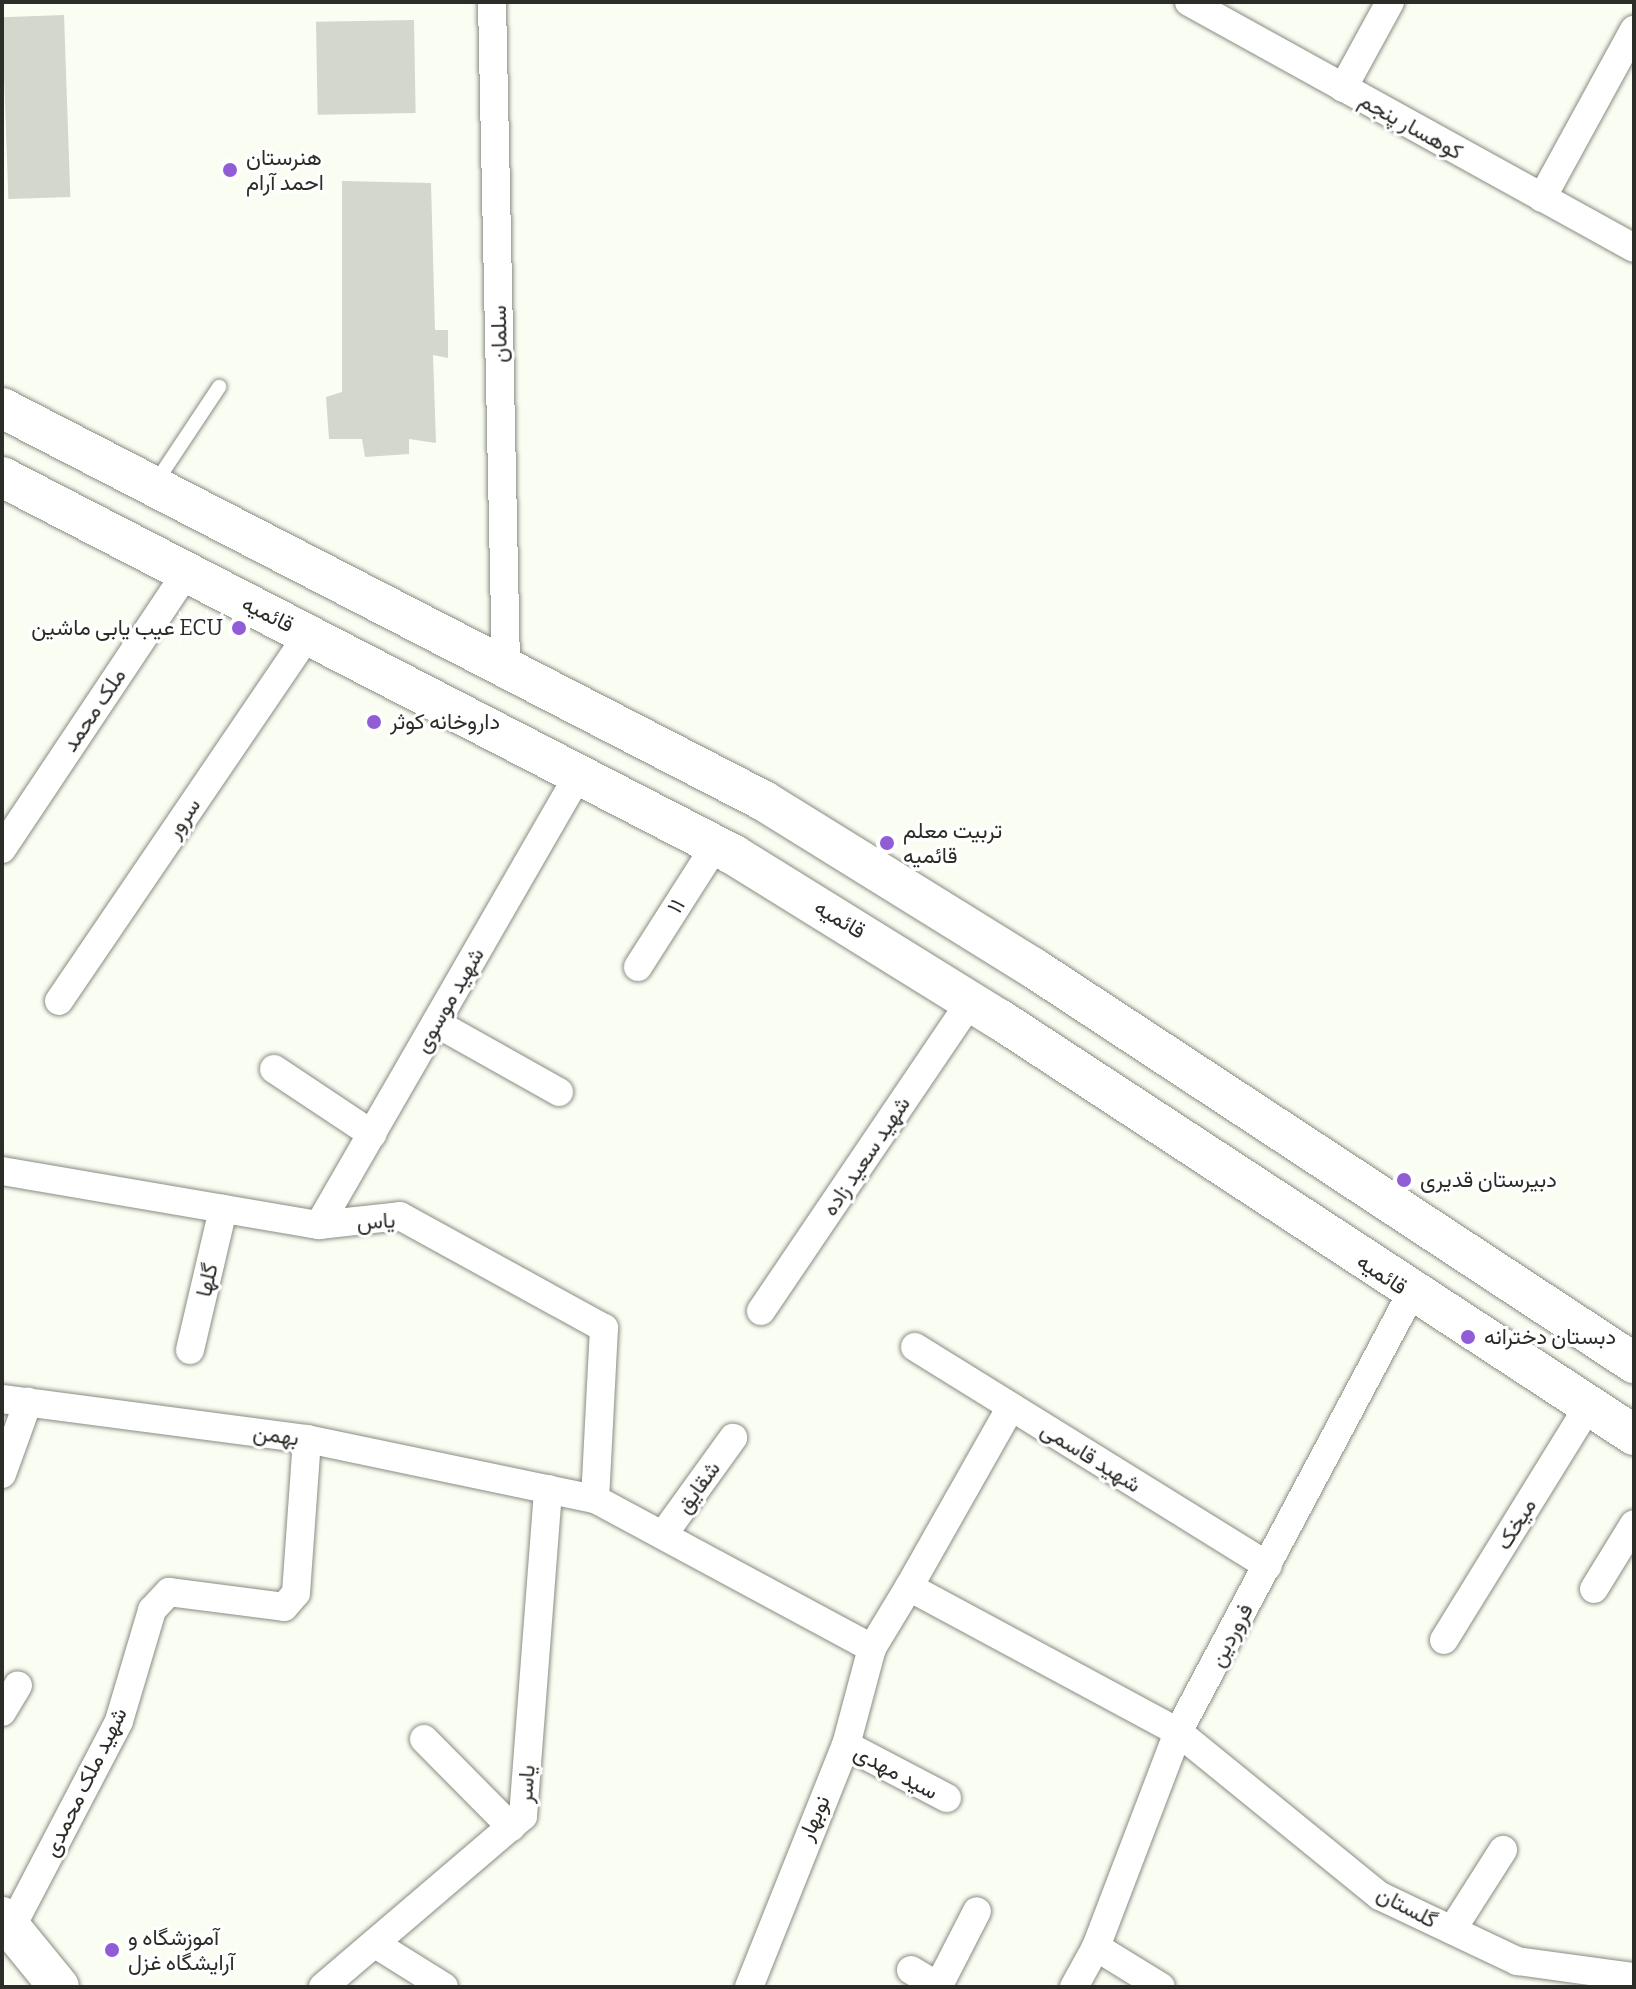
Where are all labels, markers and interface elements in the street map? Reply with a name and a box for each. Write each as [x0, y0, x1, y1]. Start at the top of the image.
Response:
street label: کوهسار پنجم [1355, 87, 1467, 165]
place label: هنرستان احمد آرام [246, 144, 324, 196]
marker: هنرستان احمد آرام [221, 161, 239, 179]
street label: سلمان [485, 305, 513, 363]
street label: قائمیه [238, 590, 298, 638]
place label: عیب یابی ماشین ECU [31, 615, 223, 641]
marker: عیب یابی ماشین ECU [230, 619, 248, 637]
street label: ملک محمد [57, 663, 131, 757]
place label: داروخانه کوثر [390, 709, 500, 735]
marker: داروخانه کوثر [365, 713, 383, 731]
street label: سرور [160, 793, 206, 843]
place label: تربیت معلم قائمیه [903, 817, 1002, 868]
marker: تربیت معلم قائمیه [878, 834, 896, 852]
street label: ۱۱ [661, 894, 691, 918]
street label: قائمیه [810, 894, 870, 944]
street label: شهید موسوی [408, 943, 490, 1057]
street label: شهید سعید زاده [816, 1091, 916, 1221]
place label: دبیرستان قدیری [1420, 1167, 1557, 1193]
marker: دبیرستان قدیری [1395, 1171, 1413, 1189]
street label: یاس [356, 1207, 396, 1235]
street label: قائمیه [1352, 1248, 1412, 1300]
street label: گلها [190, 1261, 224, 1299]
place label: دبستان دخترانه [1484, 1324, 1616, 1350]
marker: دبستان دخترانه [1459, 1328, 1477, 1346]
street label: شهید قاسمی [1036, 1416, 1146, 1498]
street label: بهمن [251, 1419, 301, 1451]
street label: شقایق [670, 1456, 726, 1518]
street label: میخک [1490, 1494, 1542, 1554]
street label: فروردین [1203, 1599, 1259, 1671]
street label: شهید ملک محمدی [37, 1703, 133, 1861]
street label: سید مهدی [849, 1739, 943, 1805]
street label: یاسر [511, 1764, 541, 1804]
street label: نوبهار [792, 1791, 836, 1845]
street label: گلستان [1372, 1880, 1442, 1934]
place label: آموزشگاه و آرایشگاه غزل [128, 1924, 235, 1976]
marker: آموزشگاه و آرایشگاه غزل [103, 1941, 121, 1959]

